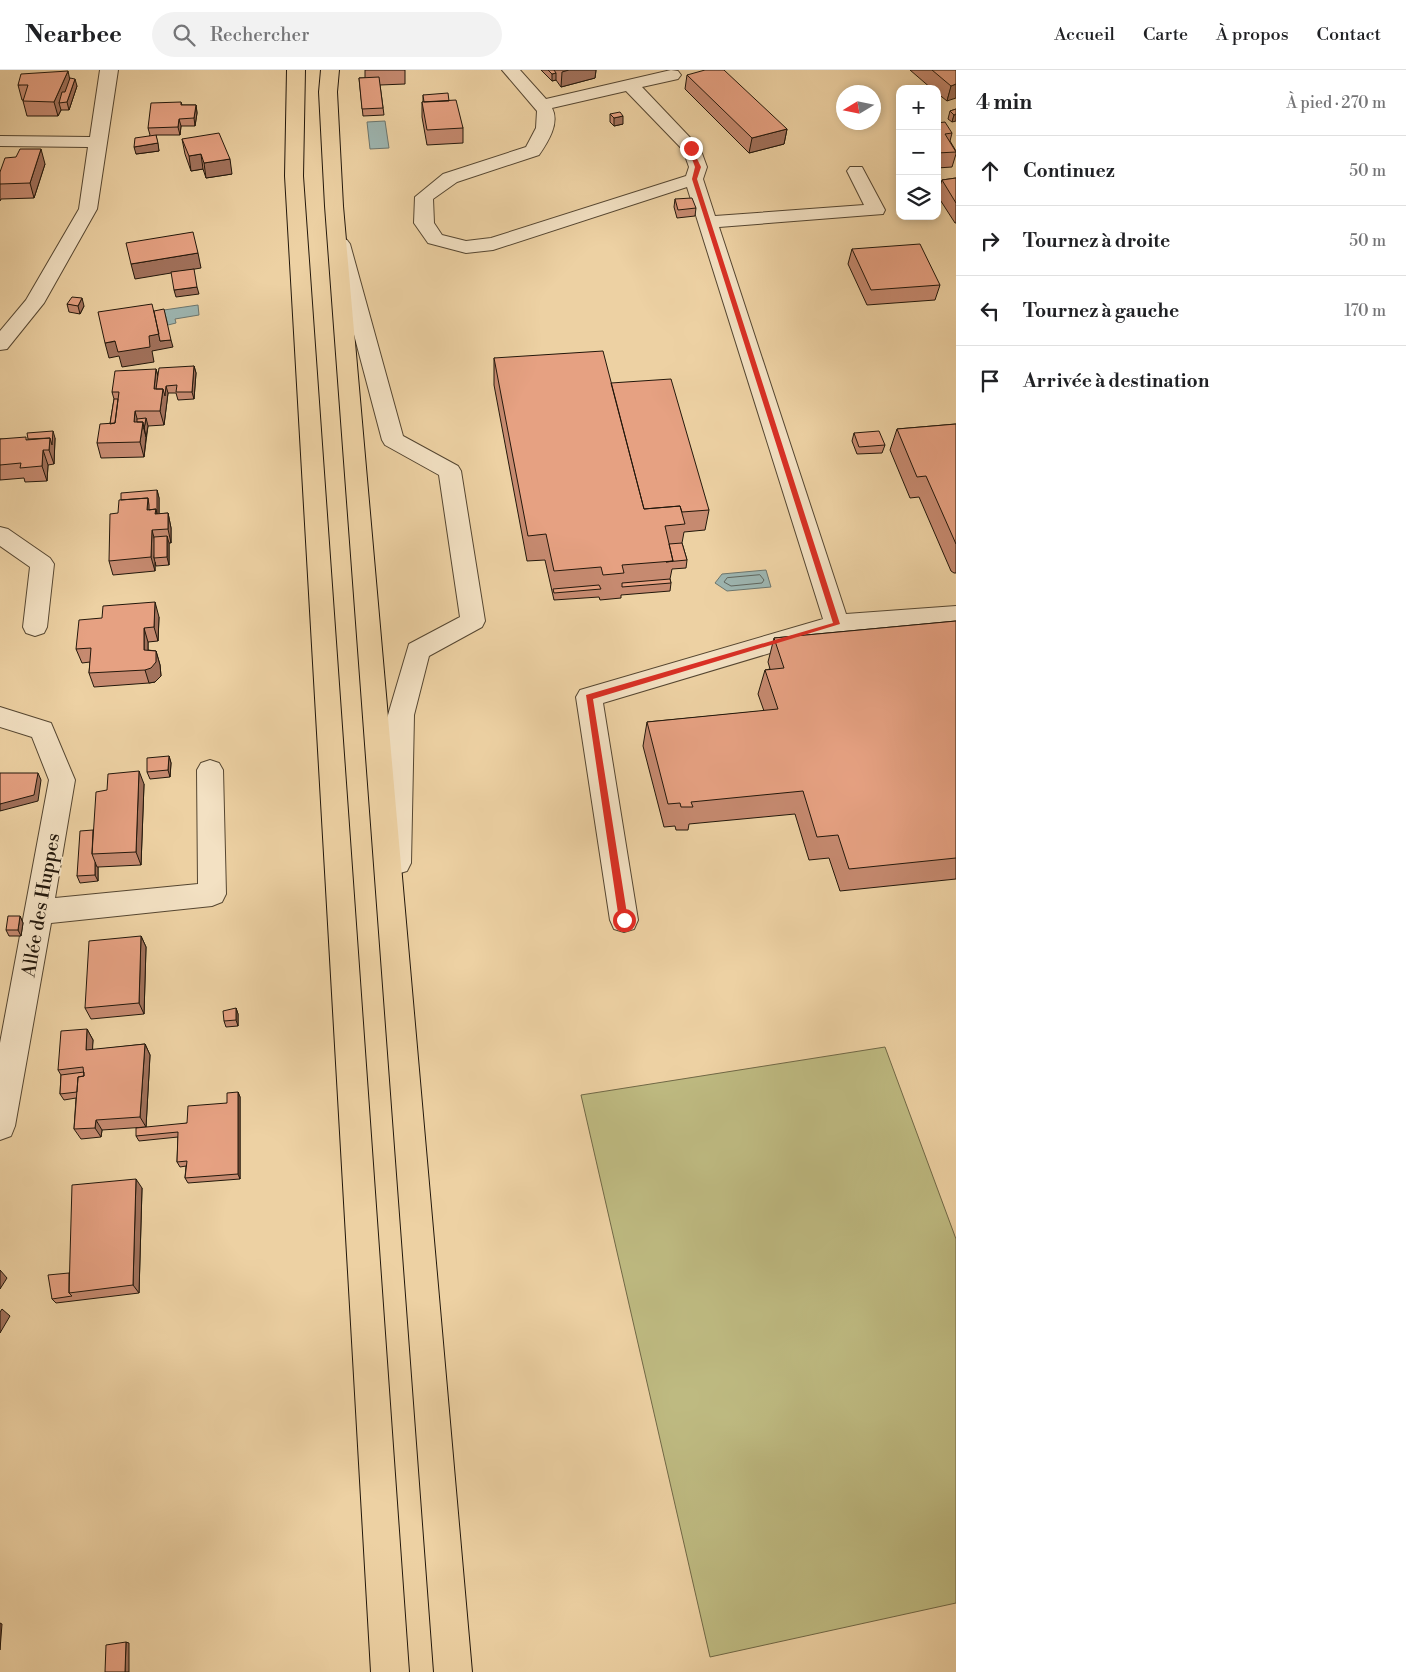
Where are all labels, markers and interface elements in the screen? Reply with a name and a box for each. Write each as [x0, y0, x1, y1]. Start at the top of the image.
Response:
search box [152, 12, 502, 57]
text: Nearbee [25, 20, 122, 50]
icon: search [170, 21, 198, 49]
text: Rechercher [210, 23, 309, 47]
text: Accueil [1054, 23, 1115, 46]
text: Carte [1143, 23, 1188, 46]
text: À propos [1216, 23, 1289, 46]
text: Contact [1317, 23, 1381, 46]
north arrow [836, 85, 881, 130]
map controls [896, 85, 941, 220]
button: + [896, 85, 941, 130]
text: 4 min [976, 90, 1032, 116]
text: À pied · 270 m [1286, 93, 1386, 113]
button: − [896, 130, 941, 175]
route end [680, 137, 703, 160]
icon: ahead [976, 157, 1004, 185]
text: Continuez [1023, 159, 1115, 183]
text: 50 m [1349, 161, 1386, 181]
button: layers [896, 175, 941, 220]
icon: right [976, 227, 1004, 255]
text: Tournez à droite [1023, 229, 1170, 253]
text: 50 m [1349, 231, 1386, 251]
icon: left [976, 297, 1004, 325]
text: Tournez à gauche [1023, 299, 1179, 323]
text: 170 m [1344, 301, 1386, 321]
icon: arrive [976, 367, 1004, 395]
text: Arrivée à destination [1023, 369, 1209, 393]
street label: Allée des Huppes [16, 831, 65, 980]
route start [613, 909, 636, 932]

